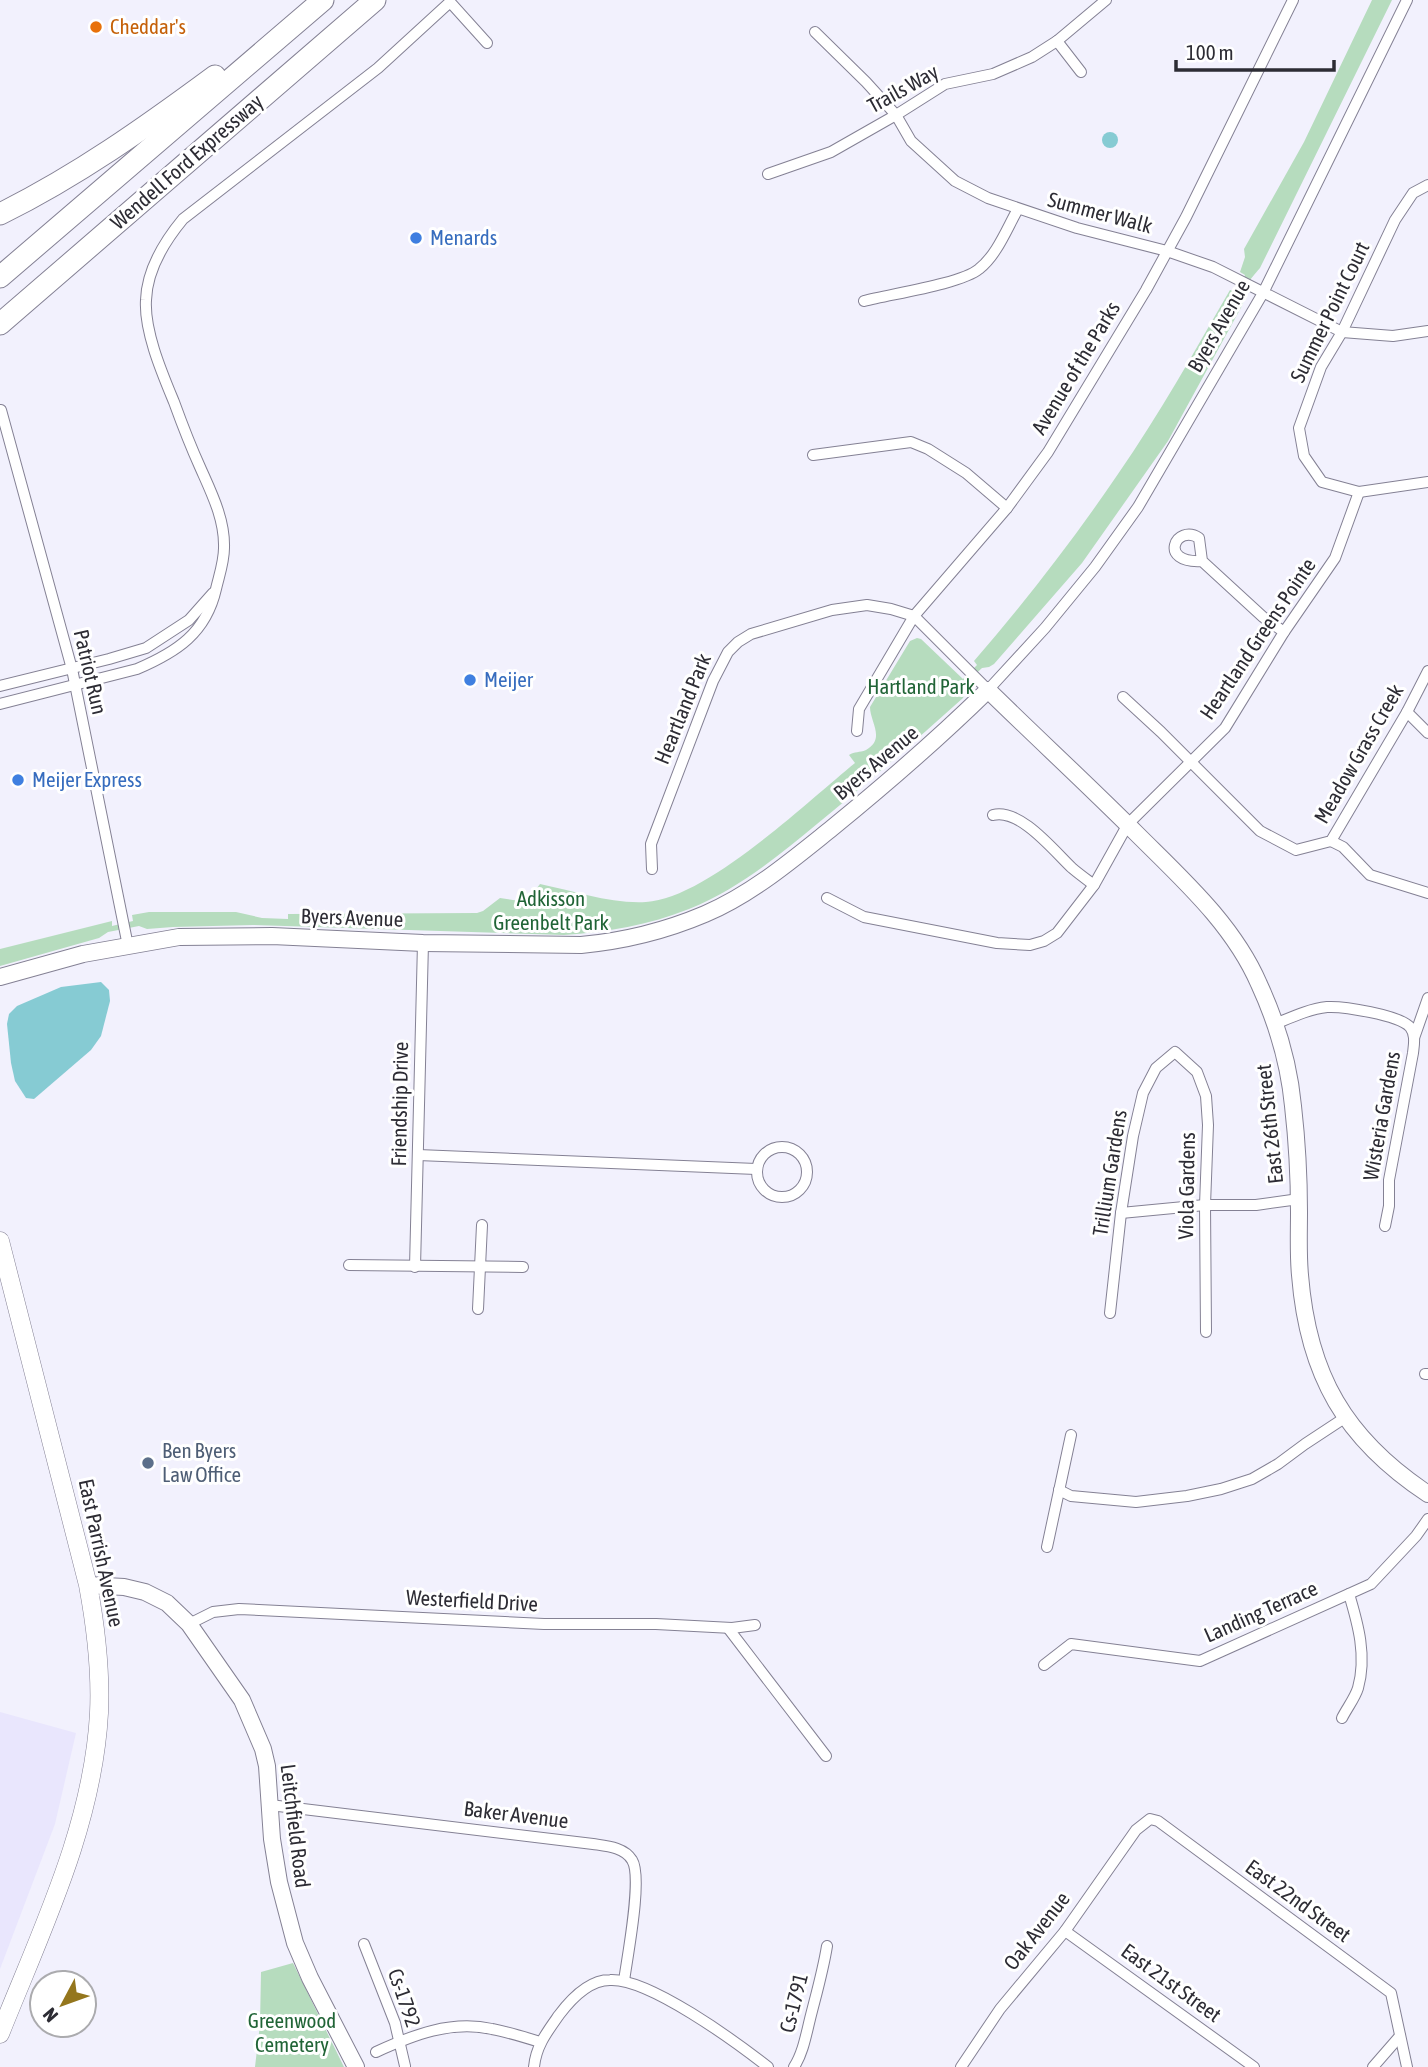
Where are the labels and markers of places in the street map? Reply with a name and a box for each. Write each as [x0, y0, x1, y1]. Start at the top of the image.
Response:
place label: Cheddar's [110, 14, 186, 38]
marker: Cheddar's [88, 19, 104, 35]
place label: Menards [430, 225, 497, 249]
marker: Menards [408, 230, 424, 246]
place label: Meijer [484, 667, 534, 691]
marker: Meijer [462, 672, 478, 688]
place label: Meijer Express [32, 767, 142, 791]
marker: Meijer Express [10, 772, 26, 788]
place label: Ben Byers Law Office [162, 1438, 241, 1486]
marker: Ben Byers Law Office [140, 1455, 156, 1471]

